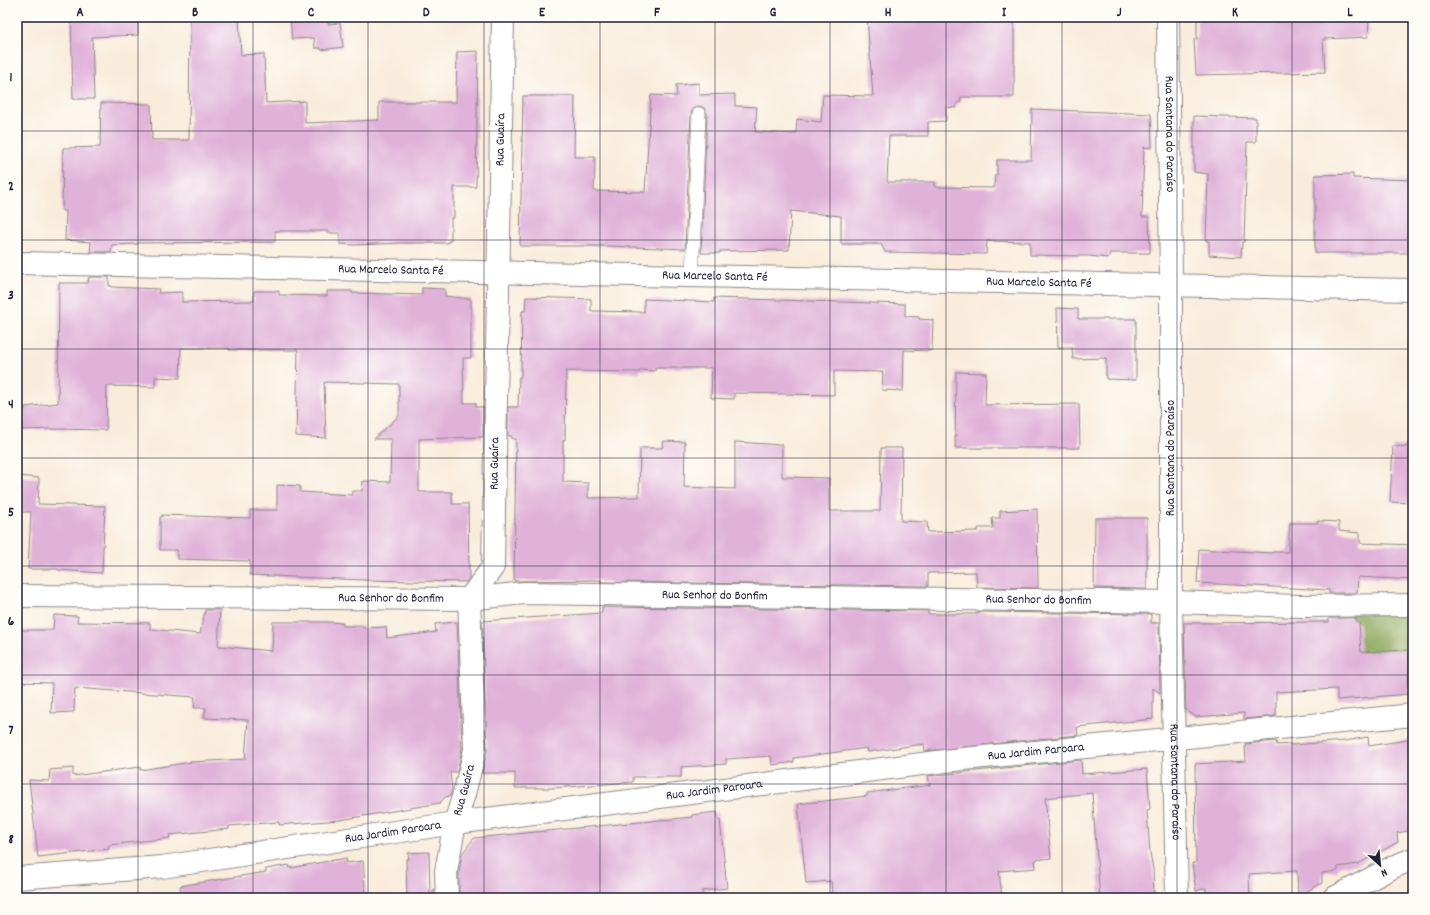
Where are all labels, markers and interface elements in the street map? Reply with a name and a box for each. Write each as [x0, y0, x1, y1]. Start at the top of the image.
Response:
text: A [76, 4, 84, 23]
text: B [192, 4, 198, 23]
text: C [308, 4, 315, 23]
text: D [423, 4, 430, 23]
text: E [539, 4, 546, 23]
text: F [654, 4, 660, 23]
text: G [770, 4, 777, 23]
text: H [885, 4, 892, 23]
text: I [1002, 4, 1007, 23]
text: J [1117, 4, 1122, 23]
text: K [1232, 4, 1238, 23]
text: L [1347, 4, 1353, 23]
text: 1 [10, 69, 13, 88]
street label: Rua Santana do Paraíso [1159, 76, 1179, 193]
street label: Rua Guaíra [491, 112, 511, 166]
text: 2 [8, 178, 14, 197]
street label: Rua Marcelo Santa Fé [338, 260, 444, 281]
street label: Rua Marcelo Santa Fé [662, 266, 768, 287]
street label: Rua Marcelo Santa Fé [986, 272, 1092, 293]
text: 3 [8, 287, 14, 306]
text: 4 [8, 396, 14, 415]
street label: Rua Santana do Paraíso [1162, 400, 1181, 516]
street label: Rua Guaíra [485, 436, 505, 490]
text: 5 [8, 504, 14, 523]
street label: Rua Senhor do Bonfim [662, 585, 768, 606]
street label: Rua Senhor do Bonfim [338, 589, 444, 608]
street label: Rua Senhor do Bonfim [986, 590, 1092, 610]
text: 6 [8, 613, 15, 632]
text: 7 [9, 722, 14, 741]
street label: Rua Santana do Paraíso [1164, 724, 1185, 841]
street label: Rua Jardim Paroara [987, 738, 1086, 766]
street label: Rua Guaíra [448, 762, 481, 818]
street label: Rua Jardim Paroara [665, 775, 764, 806]
street label: Rua Jardim Paroara [344, 816, 443, 849]
text: 8 [8, 831, 14, 850]
north arrow [1360, 845, 1400, 885]
text: N [1377, 864, 1390, 881]

